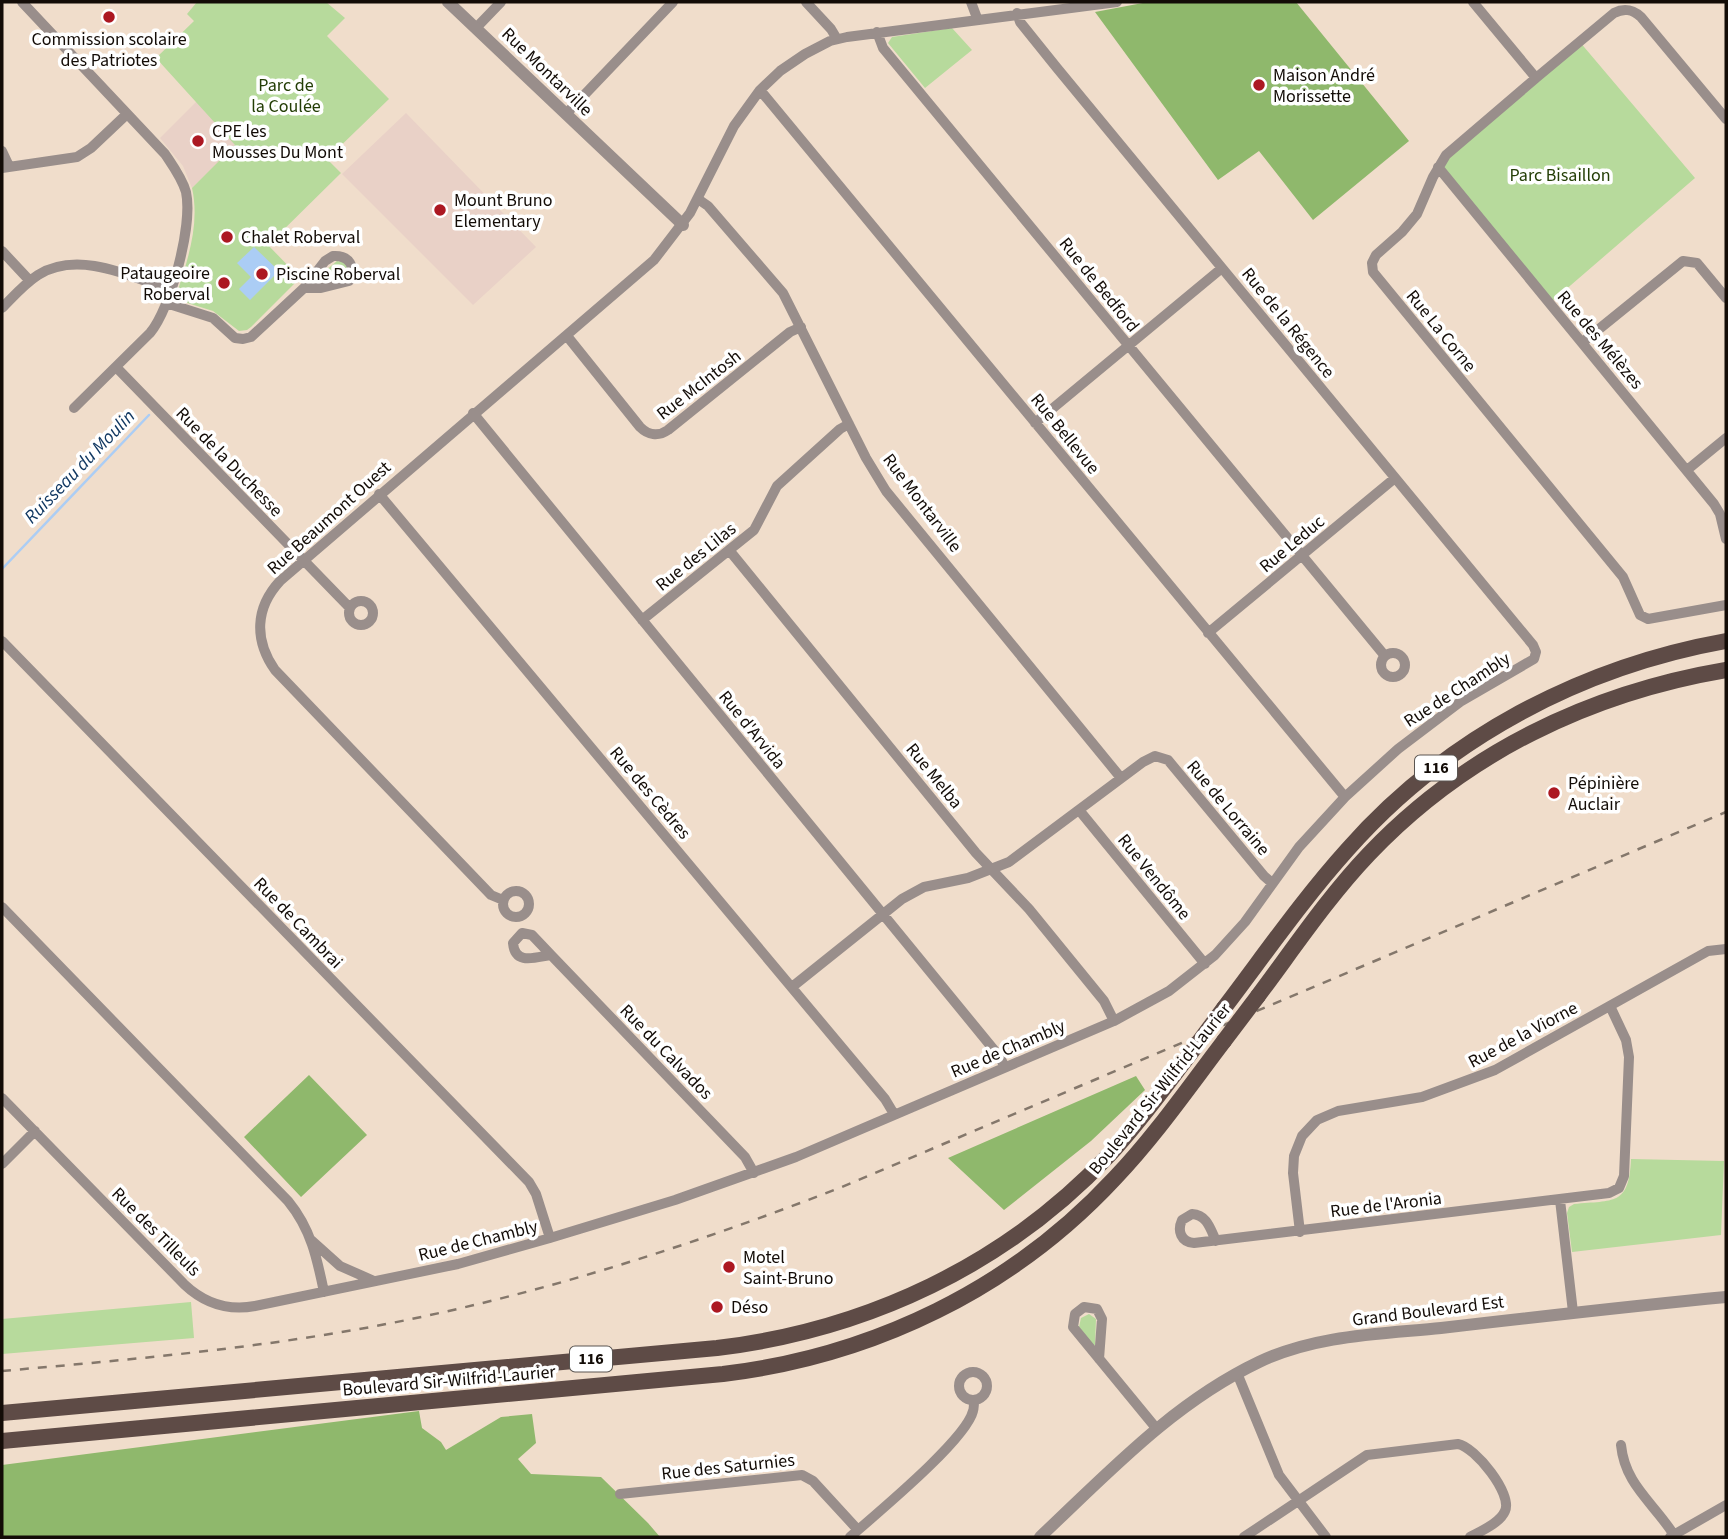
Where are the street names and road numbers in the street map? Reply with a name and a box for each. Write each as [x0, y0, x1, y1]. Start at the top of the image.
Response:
street label: Rue Montarville [496, 22, 598, 122]
street label: Rue de Bedford [1053, 232, 1145, 338]
street label: Rue de la Régence [1236, 262, 1340, 384]
street label: Rue La Corne [1400, 285, 1482, 377]
street label: Rue des Mélèzes [1551, 285, 1649, 395]
street label: Rue McIntosh [651, 344, 747, 426]
street label: Rue Bellevue [1025, 388, 1105, 480]
street label: Rue de la Duchesse [170, 401, 288, 523]
street label: Rue Montarville [877, 448, 967, 558]
street label: Rue Beaumont Ouest [262, 456, 396, 580]
street label: Rue Leduc [1254, 509, 1330, 579]
street label: Rue des Lilas [650, 517, 742, 597]
street label: Rue de Chambly [1399, 646, 1516, 734]
street label: Rue d'Arvida [713, 685, 791, 775]
street label: Rue Melba [900, 738, 968, 814]
street label: Rue des Cèdres [604, 741, 696, 845]
street label: Rue de Lorraine [1181, 755, 1275, 861]
road number: 116 [1415, 755, 1457, 780]
street label: Rue Vendôme [1112, 829, 1196, 925]
street label: Rue de Cambrai [248, 872, 348, 974]
street label: Rue de la Viorne [1464, 996, 1582, 1074]
street label: Boulevard Sir-Wilfrid-Laurier [1083, 997, 1238, 1180]
street label: Rue du Calvados [614, 999, 718, 1105]
street label: Rue de Chambly [947, 1013, 1070, 1084]
street label: Rue des Tilleuls [106, 1182, 206, 1282]
street label: Rue de l'Aronia [1329, 1186, 1443, 1224]
street label: Rue de Chambly [416, 1214, 541, 1268]
street label: Grand Boulevard Est [1351, 1289, 1505, 1333]
road number: 116 [570, 1346, 612, 1372]
street label: Boulevard Sir-Wilfrid-Laurier [341, 1359, 557, 1403]
street label: Rue des Saturnies [660, 1448, 796, 1486]

